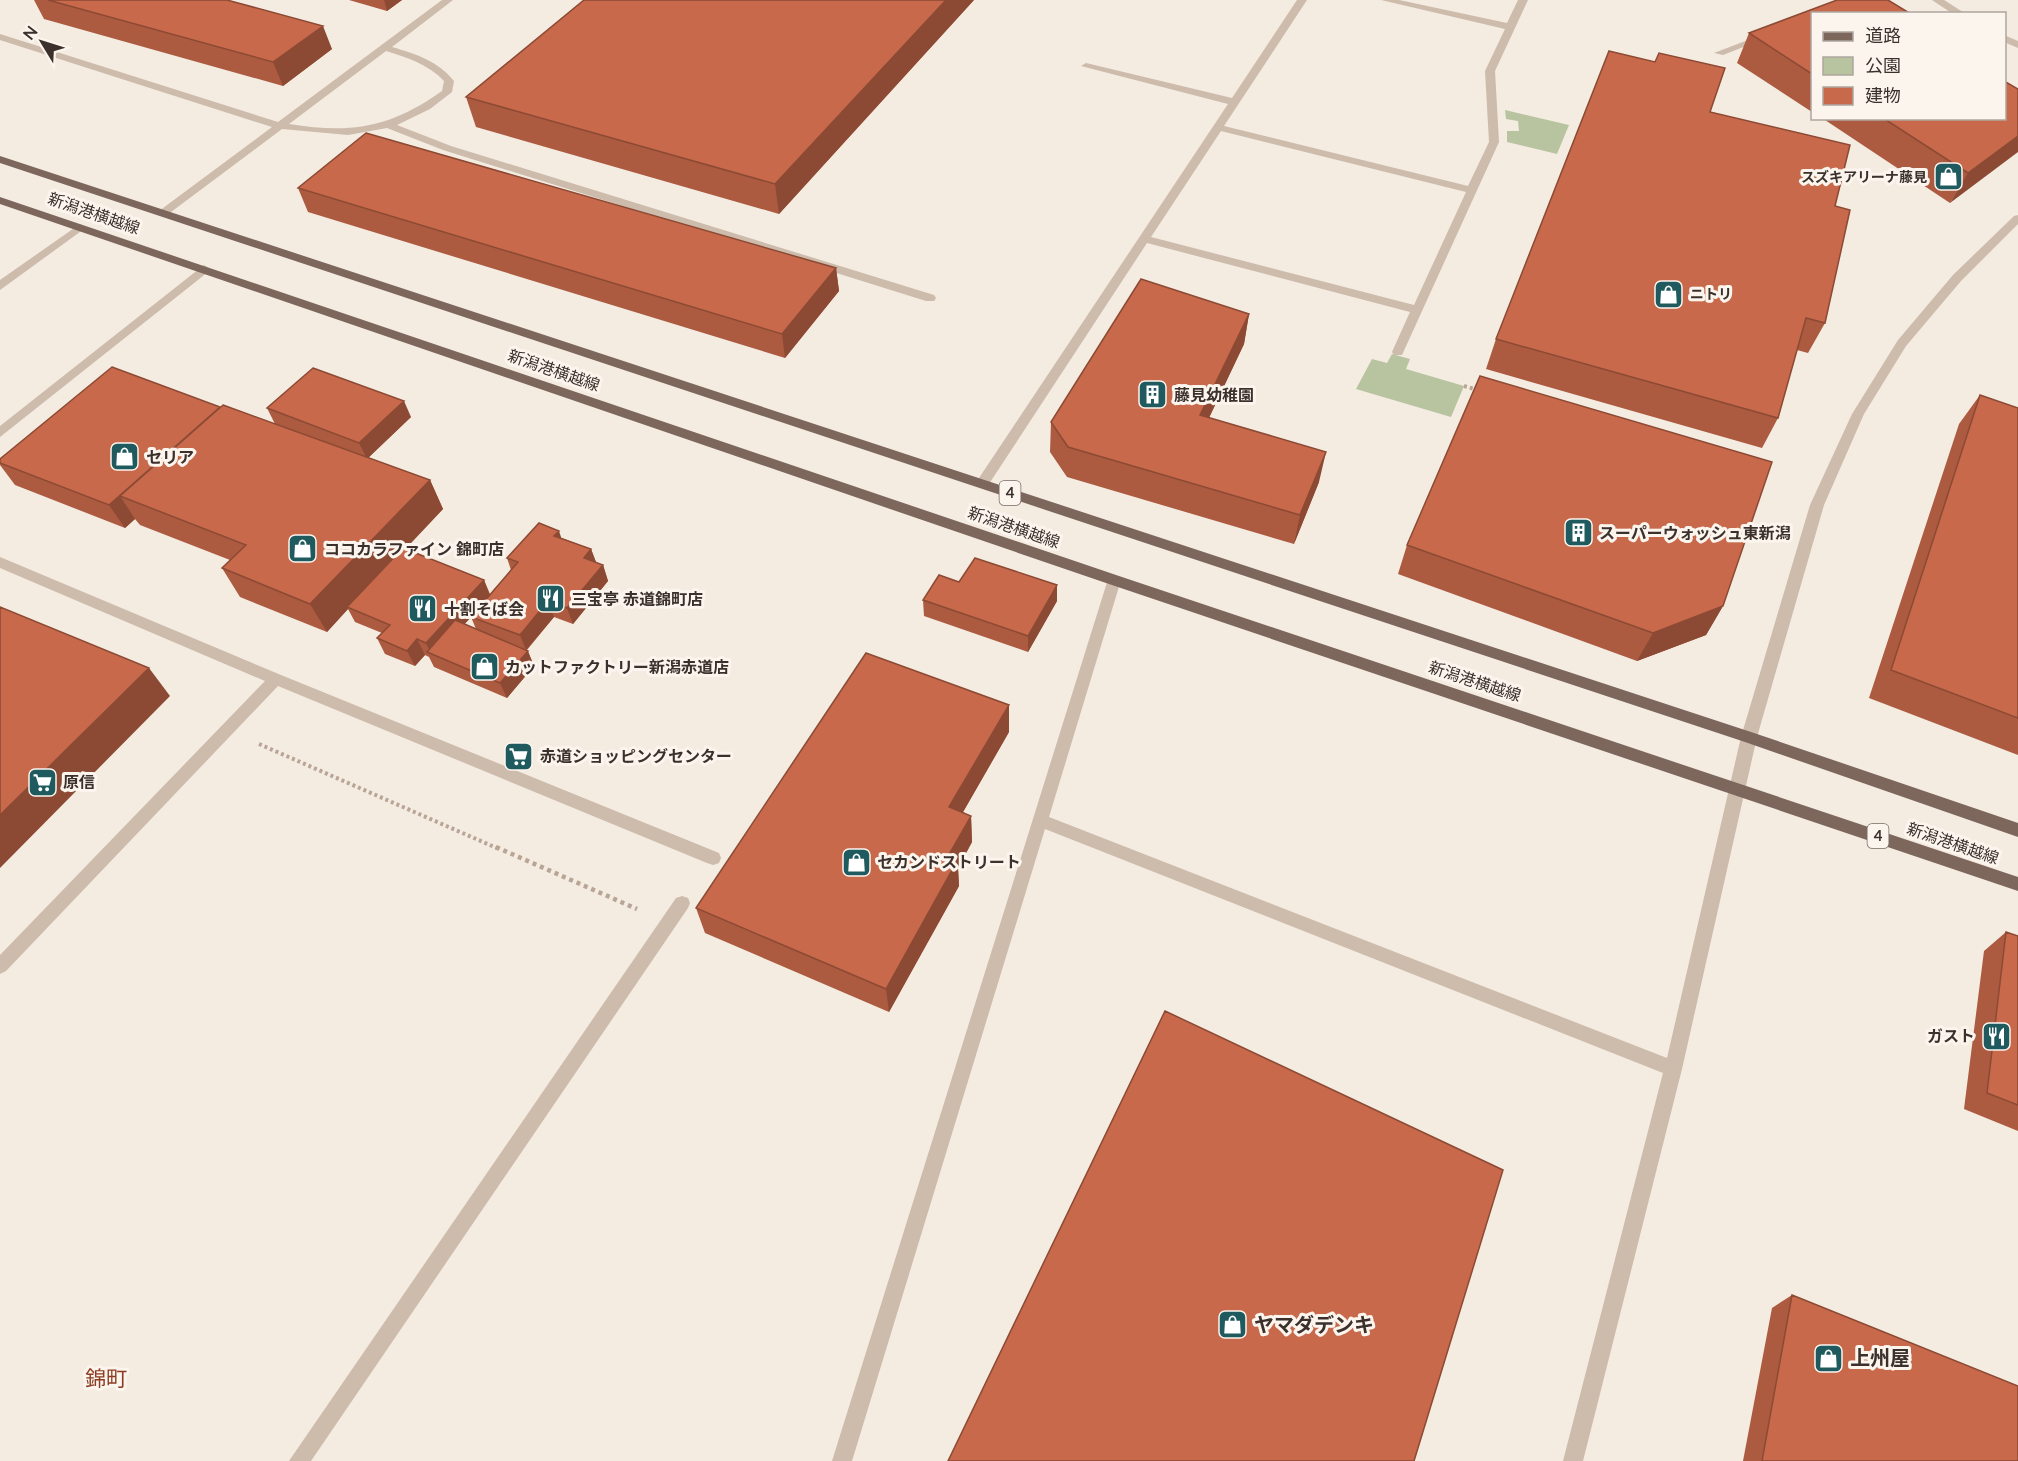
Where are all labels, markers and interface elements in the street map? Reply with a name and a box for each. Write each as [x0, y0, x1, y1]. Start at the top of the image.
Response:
north arrow [12, 12, 72, 72]
legend [1811, 12, 2006, 120]
text: N [19, 22, 41, 43]
text: 道路 [1865, 24, 1901, 46]
text: 公園 [1865, 54, 1901, 76]
text: 建物 [1865, 84, 1901, 106]
shop icon: スズキアリーナ藤見 [1932, 161, 1964, 193]
place label: スズキアリーナ藤見 [1801, 168, 1927, 185]
street label: 新潟港横越線 [46, 188, 143, 237]
shop icon: ニトリ [1653, 278, 1685, 310]
place label: ニトリ [1690, 285, 1732, 302]
street label: 新潟港横越線 [506, 345, 603, 394]
building icon: 藤見幼稚園 [1137, 379, 1169, 411]
place label: 藤見幼稚園 [1174, 385, 1254, 404]
shop icon: セリア [109, 441, 141, 473]
place label: セリア [146, 447, 194, 466]
road number: 4 [1000, 481, 1020, 505]
street label: 新潟港横越線 [966, 502, 1063, 551]
building icon: スーパーウォッシュ東新潟 [1562, 517, 1594, 549]
place label: スーパーウォッシュ東新潟 [1599, 523, 1791, 542]
shop icon: ココカラファイン 錦町店 [287, 533, 319, 565]
place label: ココカラファイン 錦町店 [324, 539, 504, 558]
restaurant icon: 三宝亭 赤道錦町店 [534, 583, 566, 615]
place label: 三宝亭 赤道錦町店 [571, 589, 703, 608]
restaurant icon: 十割そば会 [407, 593, 439, 625]
place label: 十割そば会 [444, 599, 524, 618]
shop icon: カットファクトリー新潟赤道店 [468, 651, 500, 683]
place label: カットファクトリー新潟赤道店 [505, 657, 729, 676]
street label: 新潟港横越線 [1427, 657, 1524, 704]
supermarket icon: 赤道ショッピングセンター [503, 740, 535, 772]
place label: 赤道ショッピングセンター [540, 746, 732, 765]
supermarket icon: 原信 [26, 766, 58, 798]
place label: 原信 [63, 772, 95, 791]
street label: 新潟港横越線 [1905, 818, 2002, 867]
road number: 4 [1868, 824, 1888, 848]
shop icon: セカンドストリート [840, 846, 872, 878]
place label: セカンドストリート [877, 852, 1021, 871]
restaurant icon: ガスト [1980, 1020, 2012, 1052]
place label: ガスト [1927, 1026, 1975, 1045]
shop icon: ヤマダデンキ [1217, 1309, 1249, 1341]
place label: ヤマダデンキ [1254, 1312, 1374, 1336]
shop icon: 上州屋 [1813, 1342, 1845, 1374]
place label: 上州屋 [1850, 1345, 1910, 1369]
district label: 錦町 [85, 1365, 127, 1390]

